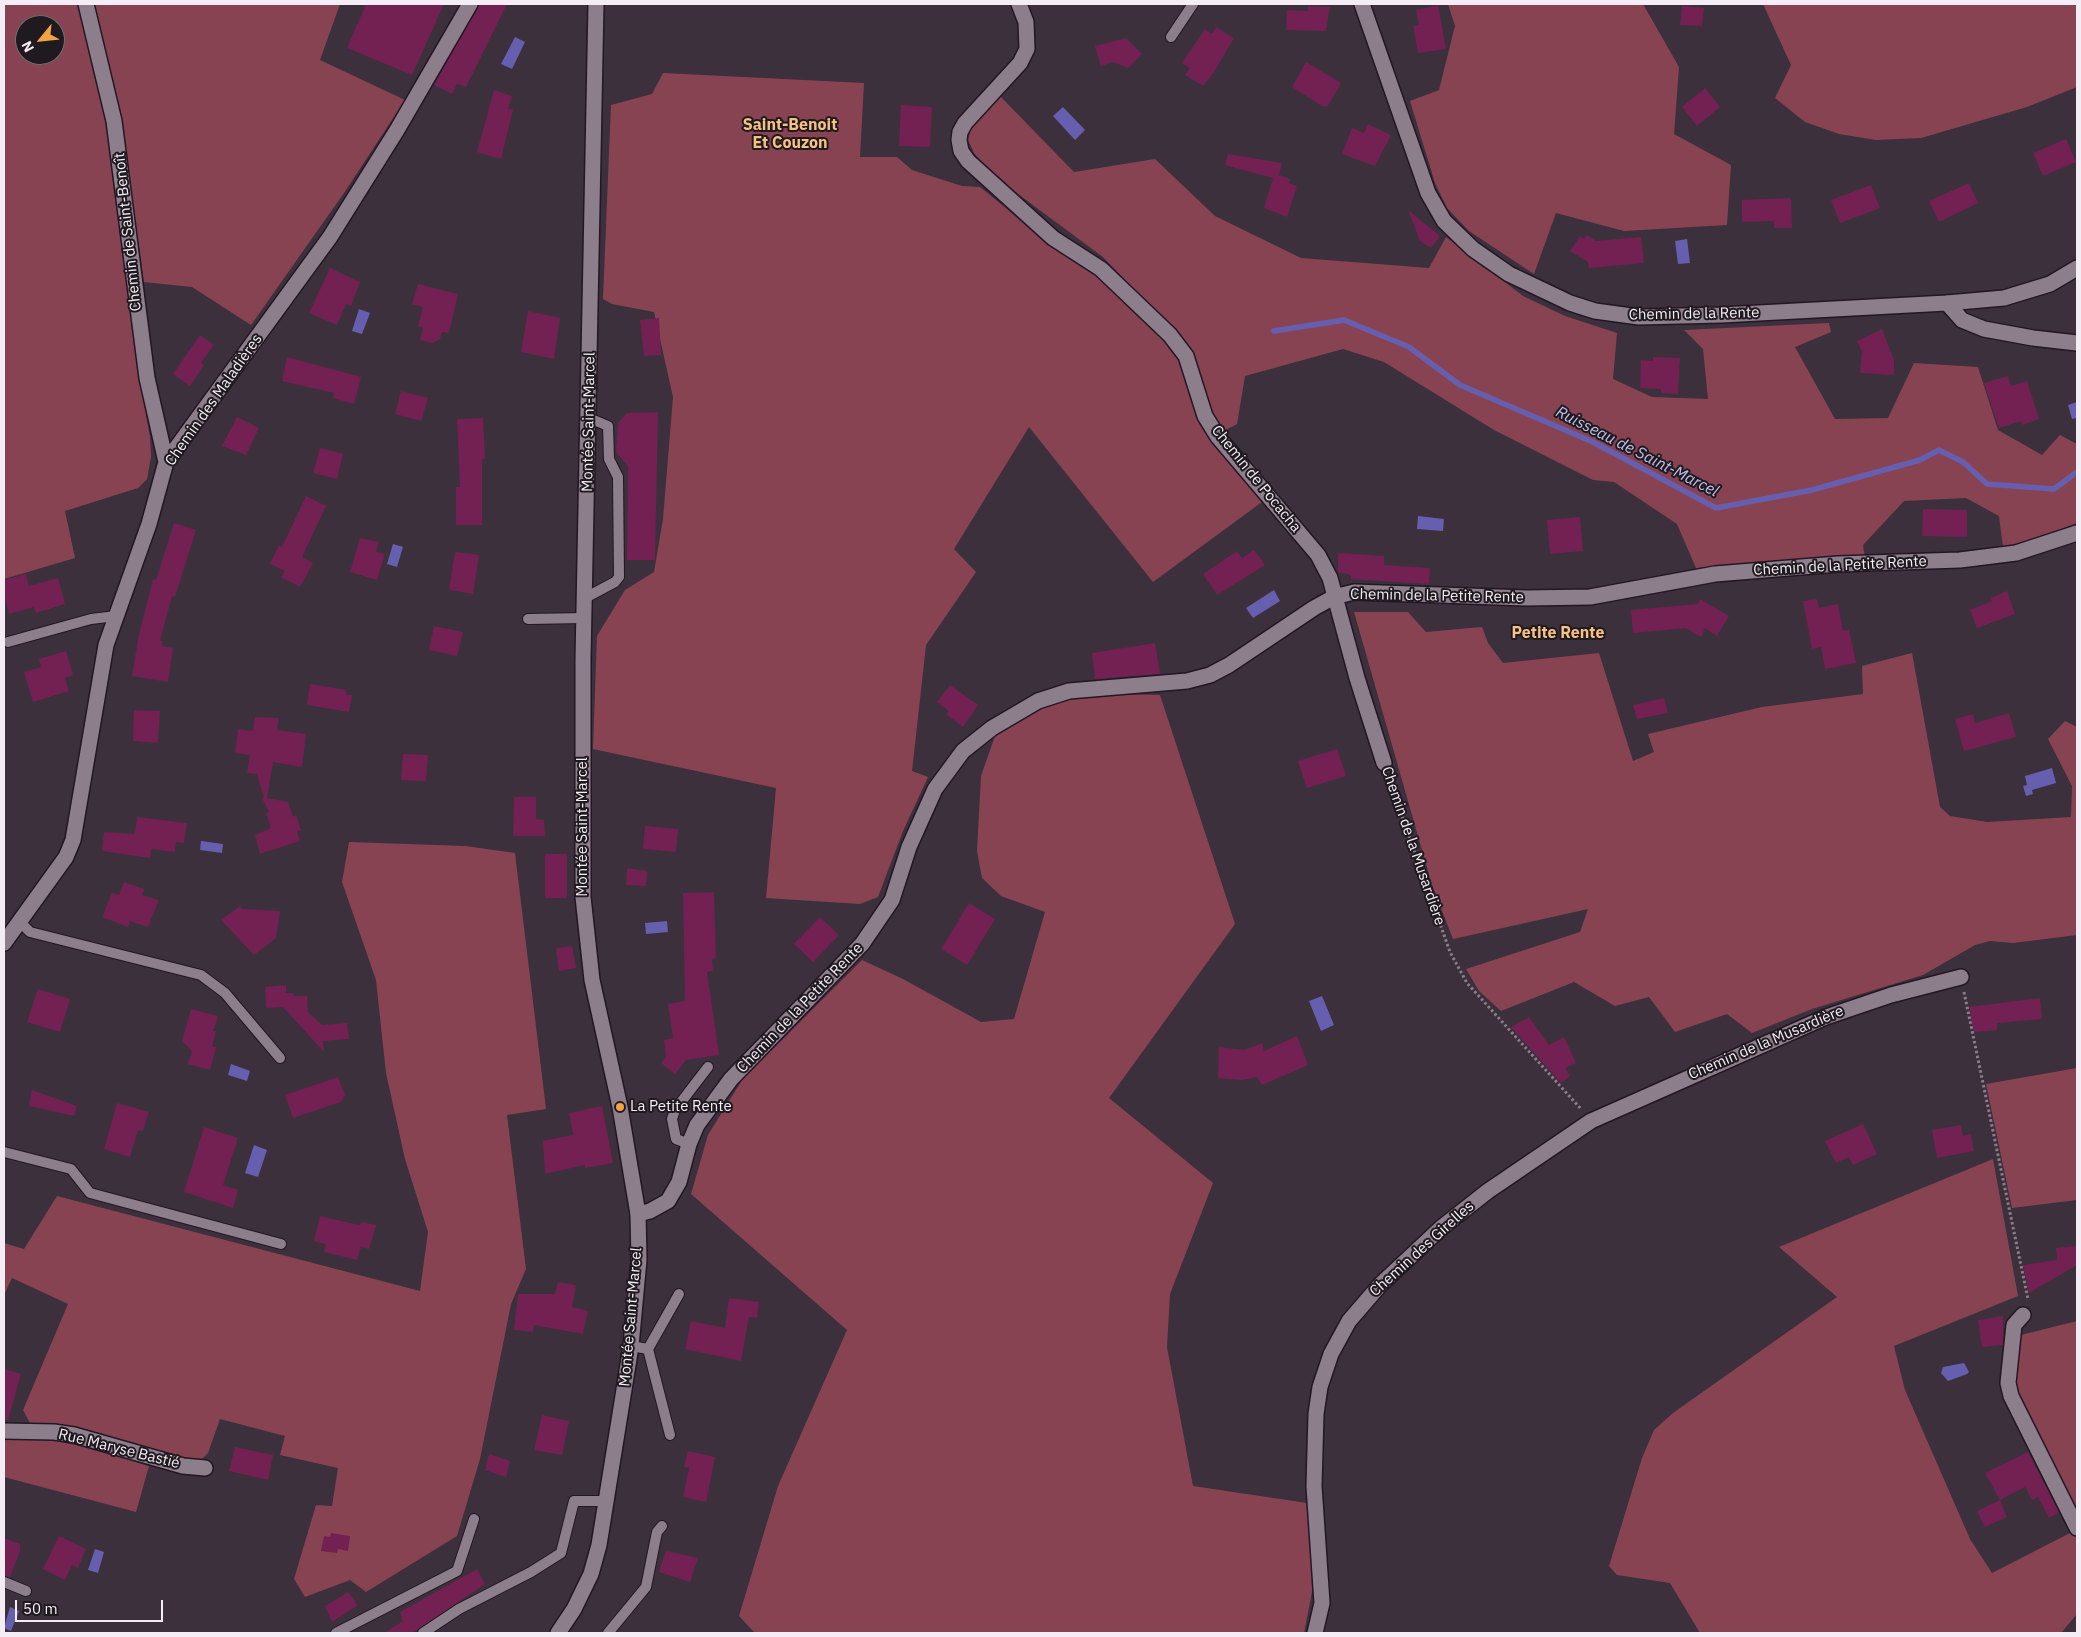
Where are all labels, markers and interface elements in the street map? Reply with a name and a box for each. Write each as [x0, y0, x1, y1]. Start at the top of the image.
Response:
north arrow [15, 15, 65, 65]
text: N [17, 38, 38, 55]
district label: Saint-Benoit Et Couzon [743, 115, 837, 153]
street label: Chemin de Saint-Benoît [111, 152, 145, 312]
street label: Chemin de la Rente [1629, 304, 1759, 324]
street label: Chemin des Maladières [162, 331, 266, 469]
street label: Montée Saint-Marcel [579, 352, 599, 492]
water label: Ruisseau de Saint-Marcel [1552, 403, 1722, 501]
street label: Chemin de Pocacha [1207, 422, 1305, 536]
street label: Chemin de la Petite Rente [1753, 552, 1927, 580]
street label: Chemin de la Petite Rente [1350, 585, 1524, 607]
district label: Petite Rente [1512, 623, 1604, 643]
street label: Montée Saint-Marcel [574, 757, 592, 897]
street label: Chemin de la Musardière [1377, 764, 1449, 928]
street label: Chemin de la Petite Rente [733, 939, 867, 1077]
street label: Chemin de la Musardière [1686, 1002, 1846, 1084]
place label: La Petite Rente [630, 1098, 732, 1116]
marker: La Petite Rente [614, 1101, 626, 1113]
street label: Chemin des Girelles [1366, 1197, 1478, 1301]
street label: Montée Saint-Marcel [616, 1247, 646, 1387]
street label: Rue Maryse Bastié [56, 1425, 182, 1473]
scale bar [18, 1590, 165, 1622]
text: 50 m [23, 1599, 58, 1618]

